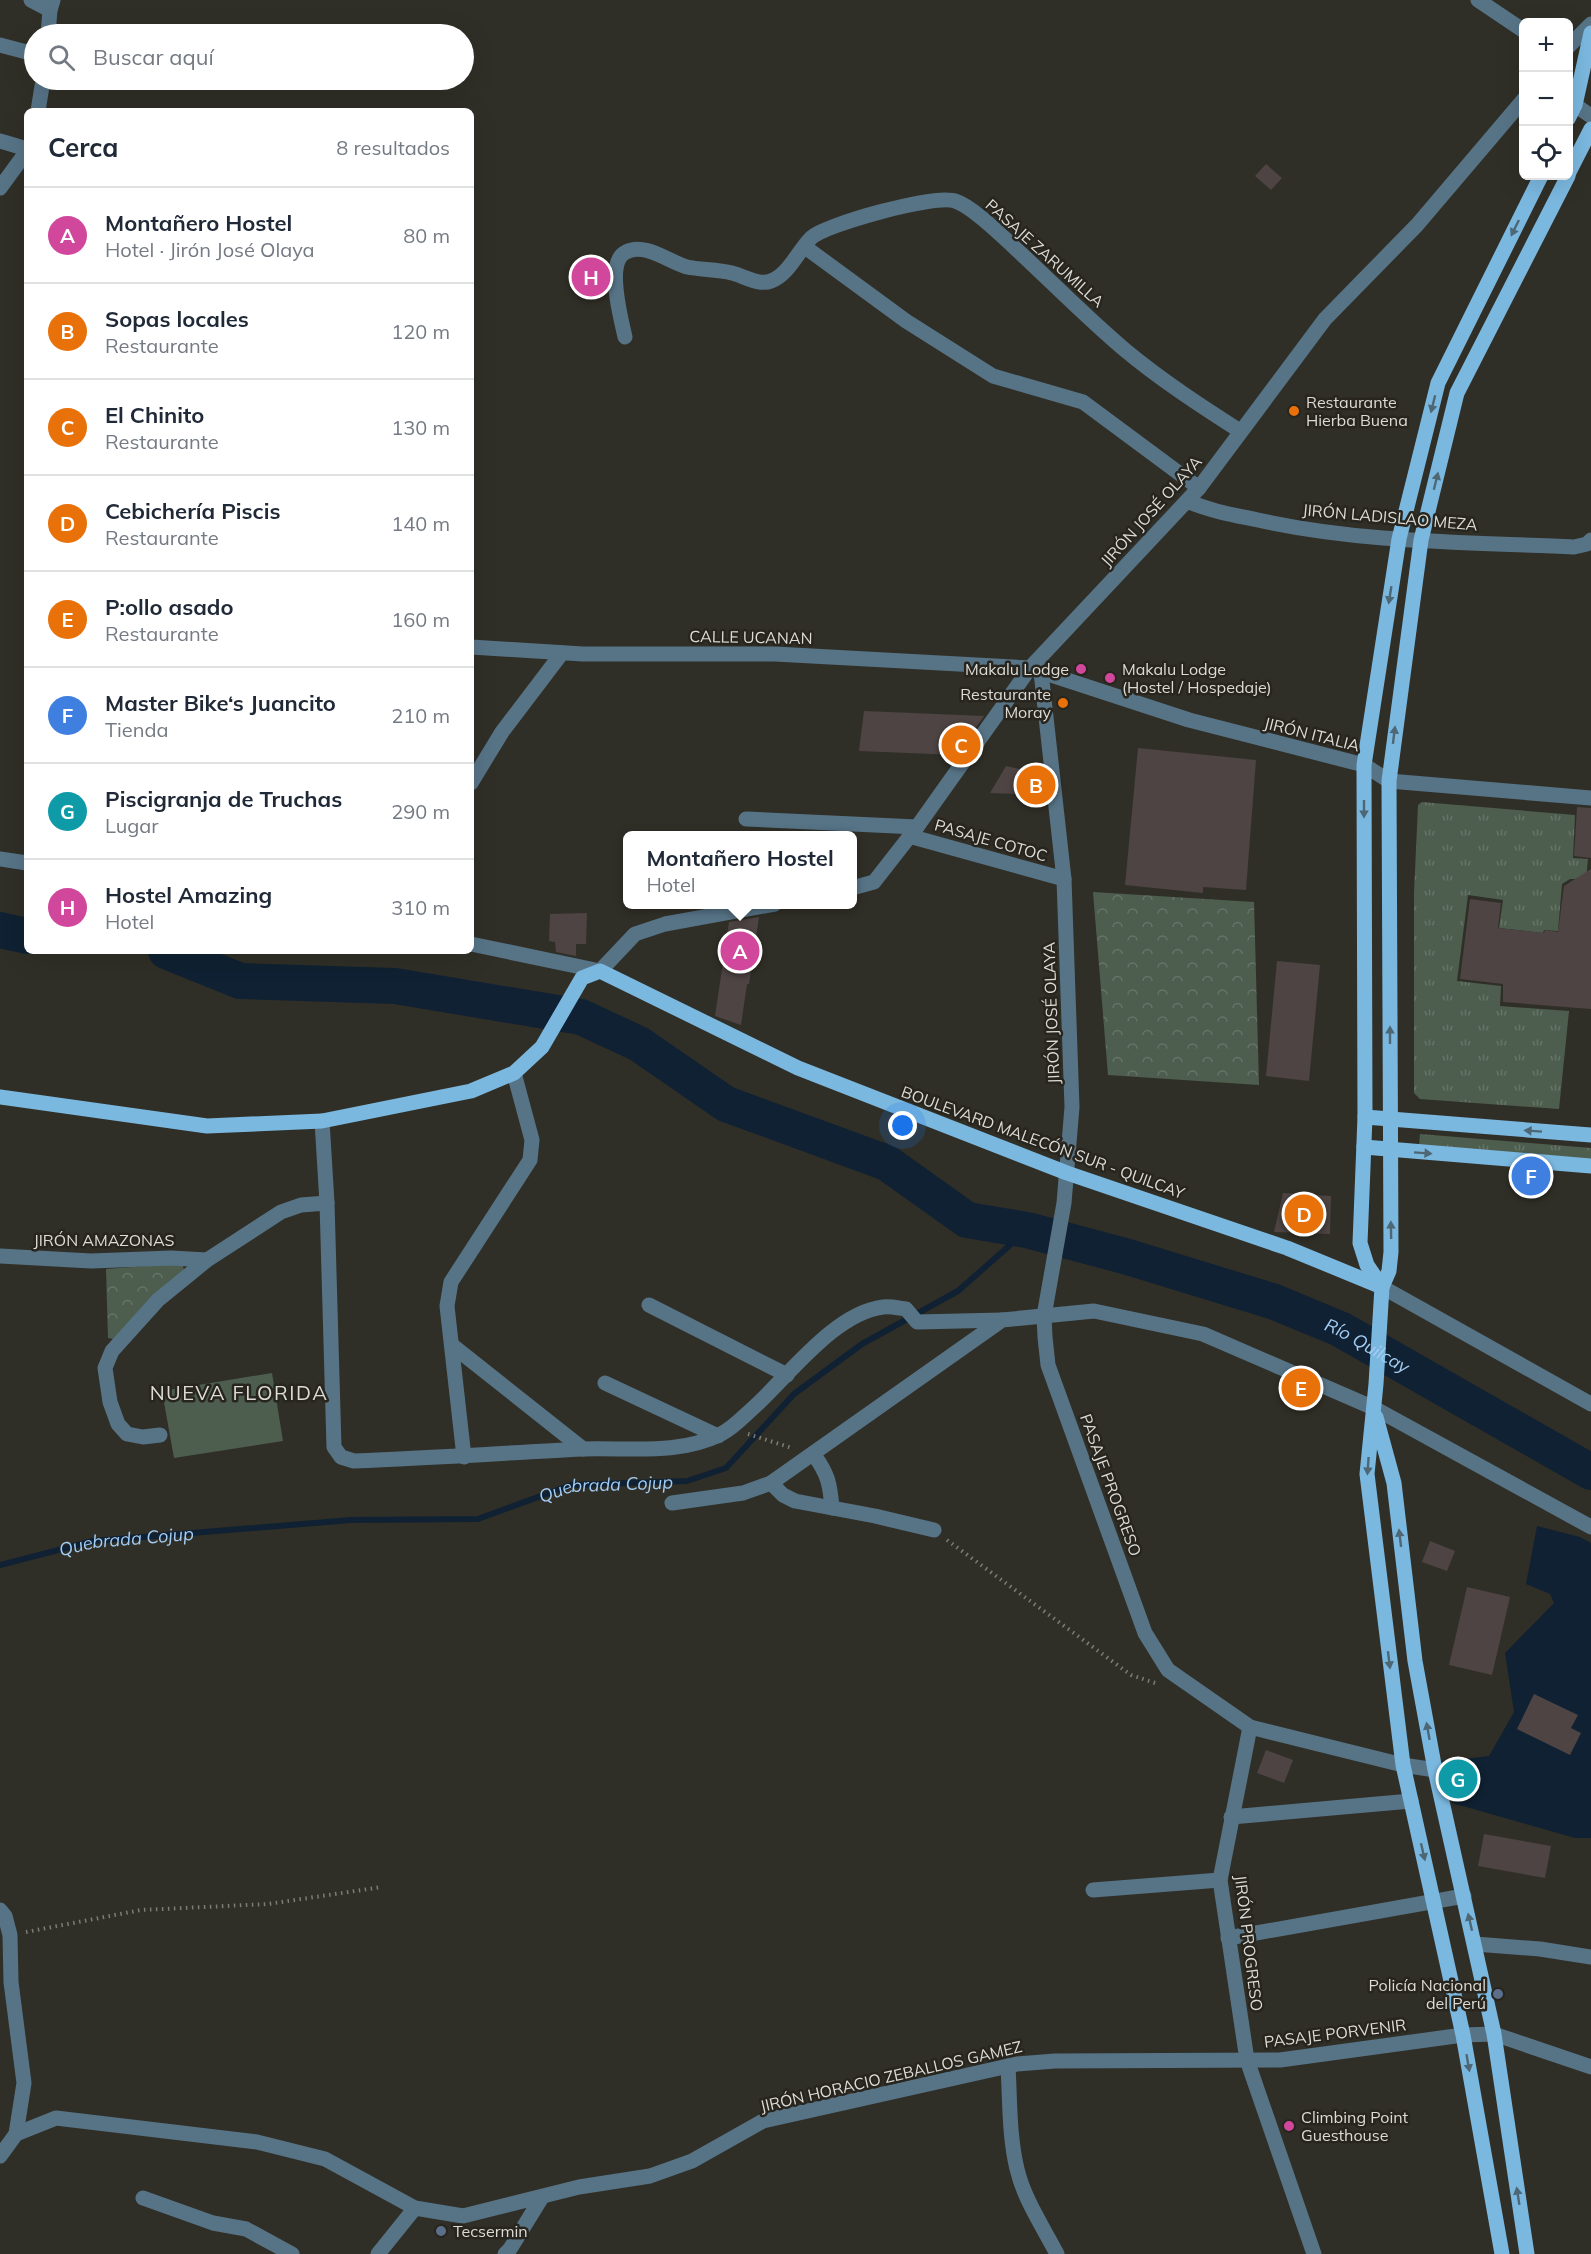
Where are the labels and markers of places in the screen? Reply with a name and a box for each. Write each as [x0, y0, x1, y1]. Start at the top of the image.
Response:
pin: H [572, 254, 610, 300]
place label: Restaurante Hierba Buena [1306, 392, 1408, 430]
marker: Restaurante Hierba Buena [1287, 404, 1301, 418]
place label: Makalu Lodge [965, 659, 1069, 679]
place label: Makalu Lodge (Hostel / Hospedaje) [1122, 659, 1272, 697]
marker: Makalu Lodge [1074, 662, 1088, 676]
marker: Makalu Lodge (Hostel / Hospedaje) [1103, 671, 1117, 685]
place label: Restaurante Moray [960, 684, 1052, 722]
marker: Restaurante Moray [1056, 696, 1070, 710]
pin: C [942, 722, 980, 768]
pin: B [1016, 762, 1056, 808]
pin: A [720, 928, 760, 974]
pin: F [1512, 1154, 1550, 1198]
pin: D [1284, 1192, 1324, 1236]
pin: E [1282, 1366, 1320, 1410]
pin: G [1438, 1756, 1478, 1802]
place label: Policía Nacional del Perú [1368, 1975, 1486, 2013]
marker: Policía Nacional del Perú [1491, 1987, 1505, 2001]
place label: Climbing Point Guesthouse [1301, 2107, 1409, 2145]
marker: Climbing Point Guesthouse [1282, 2119, 1296, 2133]
place label: Tecsermin [453, 2221, 528, 2241]
marker: Tecsermin [434, 2224, 448, 2238]

